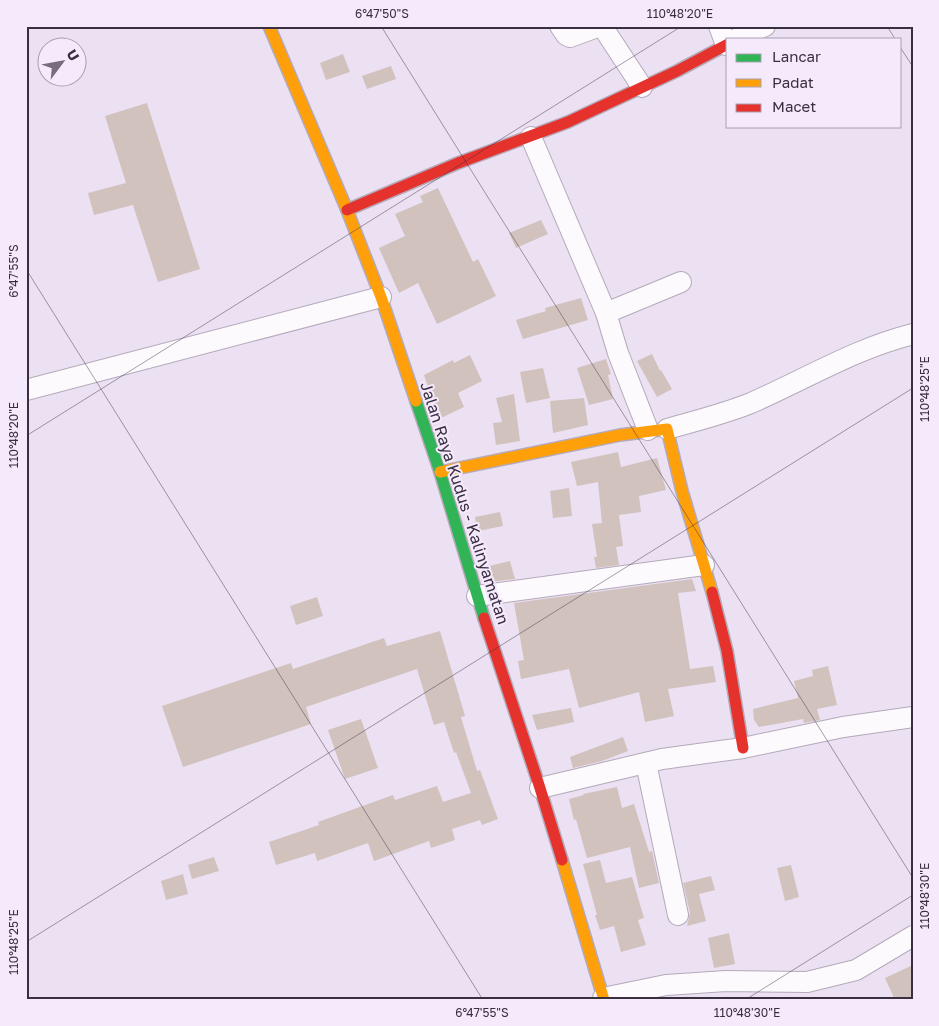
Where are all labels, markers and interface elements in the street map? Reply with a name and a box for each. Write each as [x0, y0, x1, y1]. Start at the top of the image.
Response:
text: 6°47'50"S [355, 6, 409, 21]
text: 110°48'20"E [647, 6, 713, 21]
north arrow [38, 38, 88, 88]
legend [726, 38, 902, 128]
text: U [64, 46, 83, 64]
text: Lancar [772, 47, 821, 65]
text: Padat [772, 73, 814, 91]
text: Macet [772, 97, 816, 115]
text: 6°47'55"S [6, 244, 21, 298]
text: 110°48'25"E [917, 356, 932, 422]
street label: Jalan Raya Kudus - Kalinyamatan [416, 379, 514, 627]
text: 110°48'20"E [6, 402, 21, 468]
text: 110°48'30"E [917, 863, 932, 929]
text: 110°48'25"E [6, 909, 21, 975]
text: 6°47'55"S [455, 1005, 509, 1020]
text: 110°48'30"E [714, 1005, 780, 1020]

